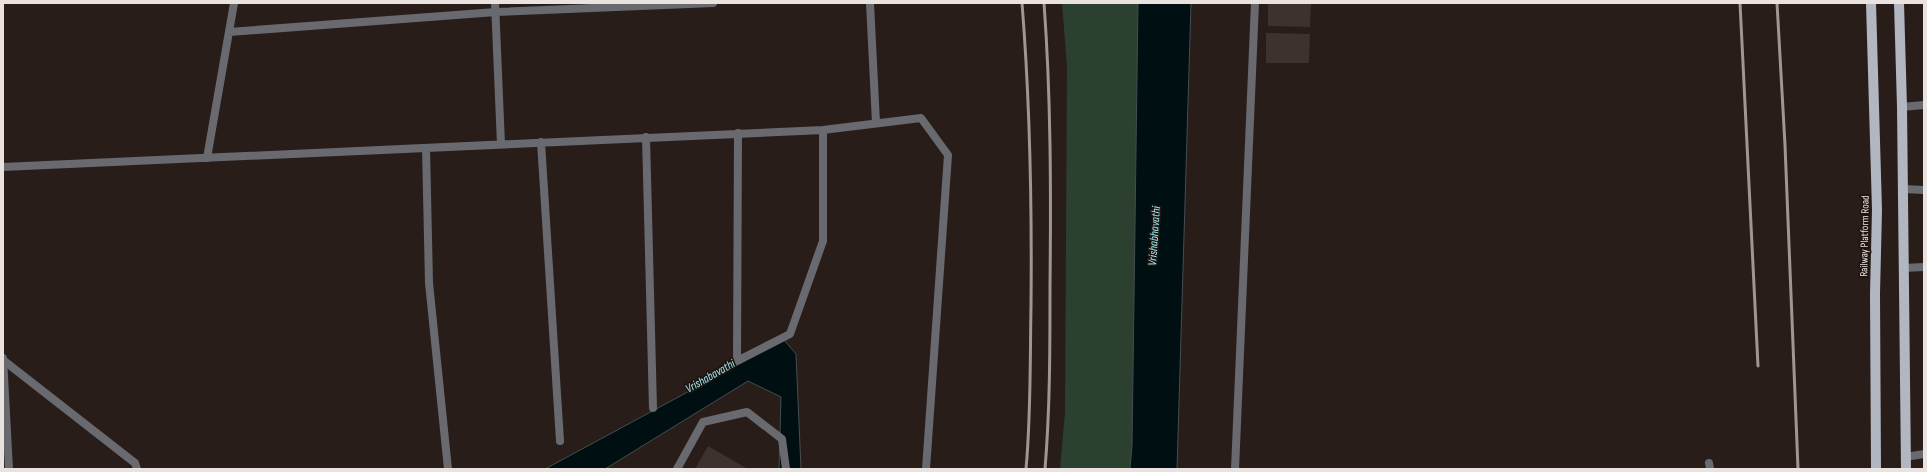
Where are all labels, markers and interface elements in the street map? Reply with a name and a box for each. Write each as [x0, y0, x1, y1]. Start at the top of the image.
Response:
street label: Railway Platform Road [1857, 195, 1872, 277]
water label: Vrishabhavathi [1145, 205, 1164, 266]
water label: Vrishabavathi [683, 356, 738, 397]

